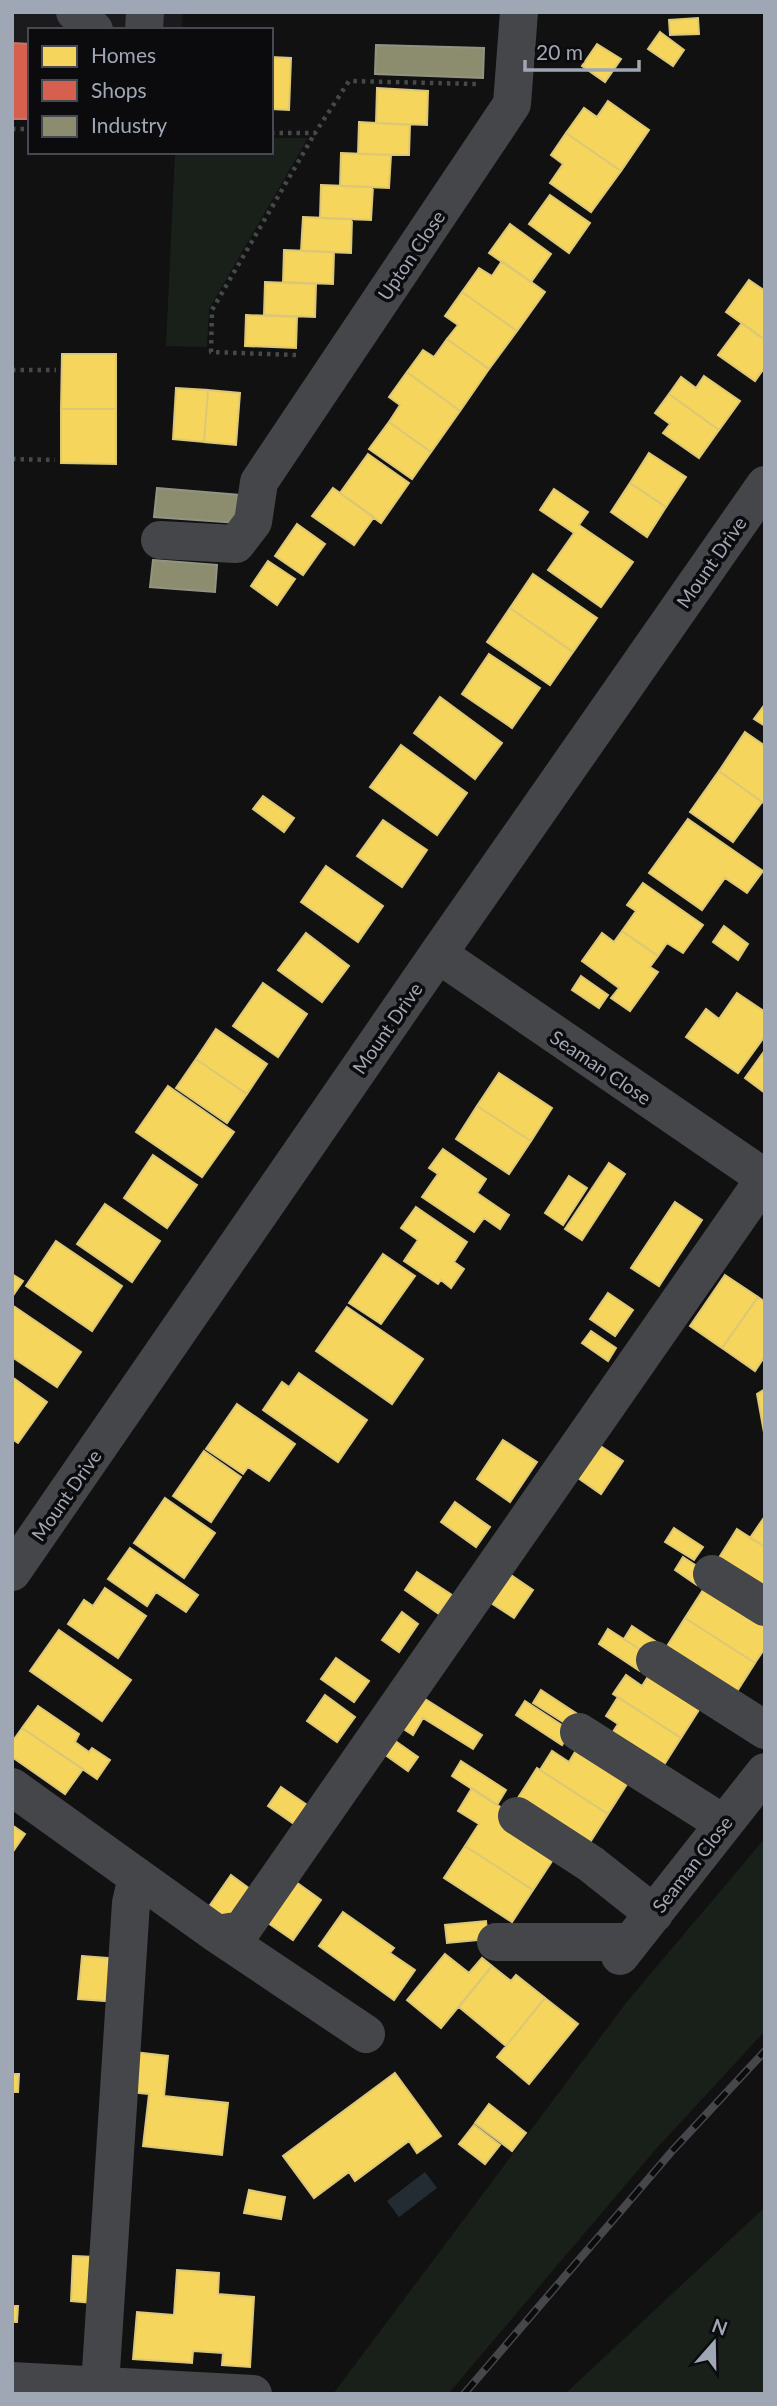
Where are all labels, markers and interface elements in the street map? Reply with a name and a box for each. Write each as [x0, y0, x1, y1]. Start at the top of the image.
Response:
legend [28, 28, 273, 154]
scale bar [525, 28, 639, 72]
text: 20 m [536, 39, 583, 64]
text: Homes [91, 42, 156, 67]
text: Shops [91, 77, 147, 102]
text: Industry [91, 112, 167, 137]
street label: Upton Close [373, 206, 449, 304]
street label: Mount Drive [671, 512, 751, 612]
street label: Mount Drive [347, 978, 427, 1078]
street label: Seaman Close [546, 1025, 656, 1109]
street label: Mount Drive [26, 1445, 106, 1545]
street label: Seaman Close [647, 1811, 737, 1917]
north arrow [679, 2308, 749, 2378]
text: N [709, 2313, 731, 2340]

